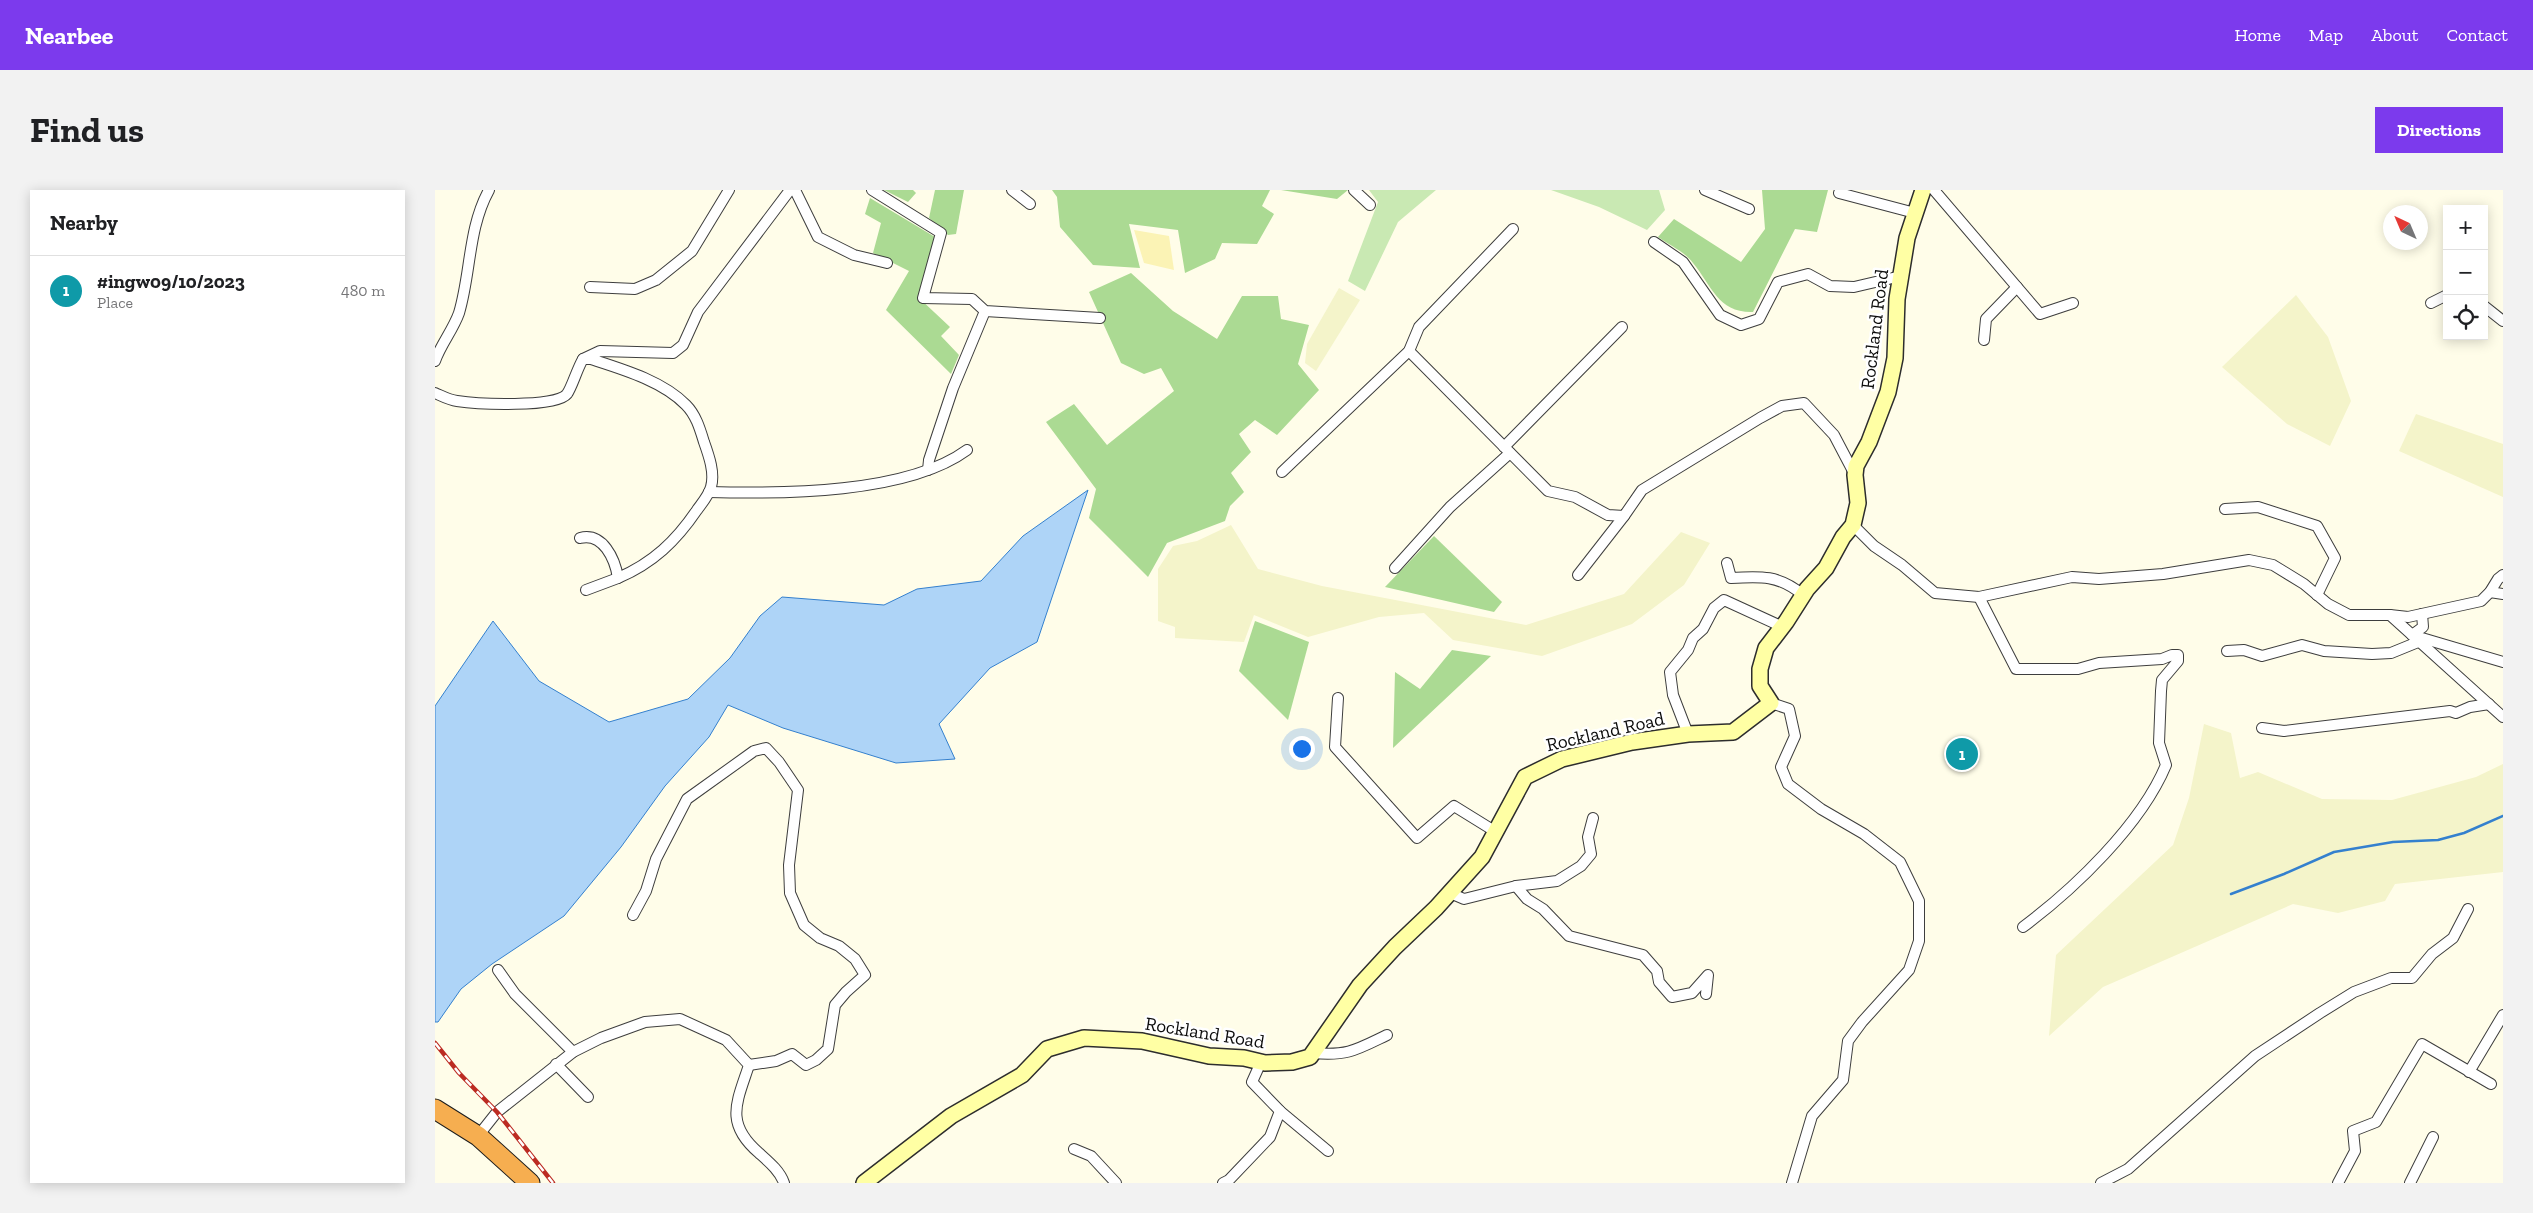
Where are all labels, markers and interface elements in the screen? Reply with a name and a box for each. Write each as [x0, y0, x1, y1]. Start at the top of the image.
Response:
text: Nearbee [25, 21, 113, 50]
text: Home [2234, 24, 2281, 46]
text: Map [2309, 24, 2343, 46]
text: About [2371, 24, 2418, 46]
text: Contact [2446, 24, 2508, 46]
button: Directions [2375, 107, 2503, 153]
text: Find us [30, 109, 144, 151]
north arrow [2383, 205, 2428, 250]
map controls [2443, 205, 2488, 340]
button: + [2443, 205, 2488, 250]
text: Nearby [50, 210, 118, 235]
button: − [2443, 250, 2488, 295]
street label: Rockland Road [1856, 267, 1893, 390]
text: #ingw09/10/2023 [97, 270, 245, 293]
text: 1 [63, 281, 69, 300]
text: 480 m [341, 281, 385, 300]
text: Place [97, 293, 133, 312]
button: locate [2443, 295, 2488, 340]
street label: Rockland Road [1544, 707, 1667, 756]
pin: 1 [1946, 735, 1978, 773]
your location [1289, 736, 1315, 762]
street label: Rockland Road [1144, 1012, 1267, 1053]

